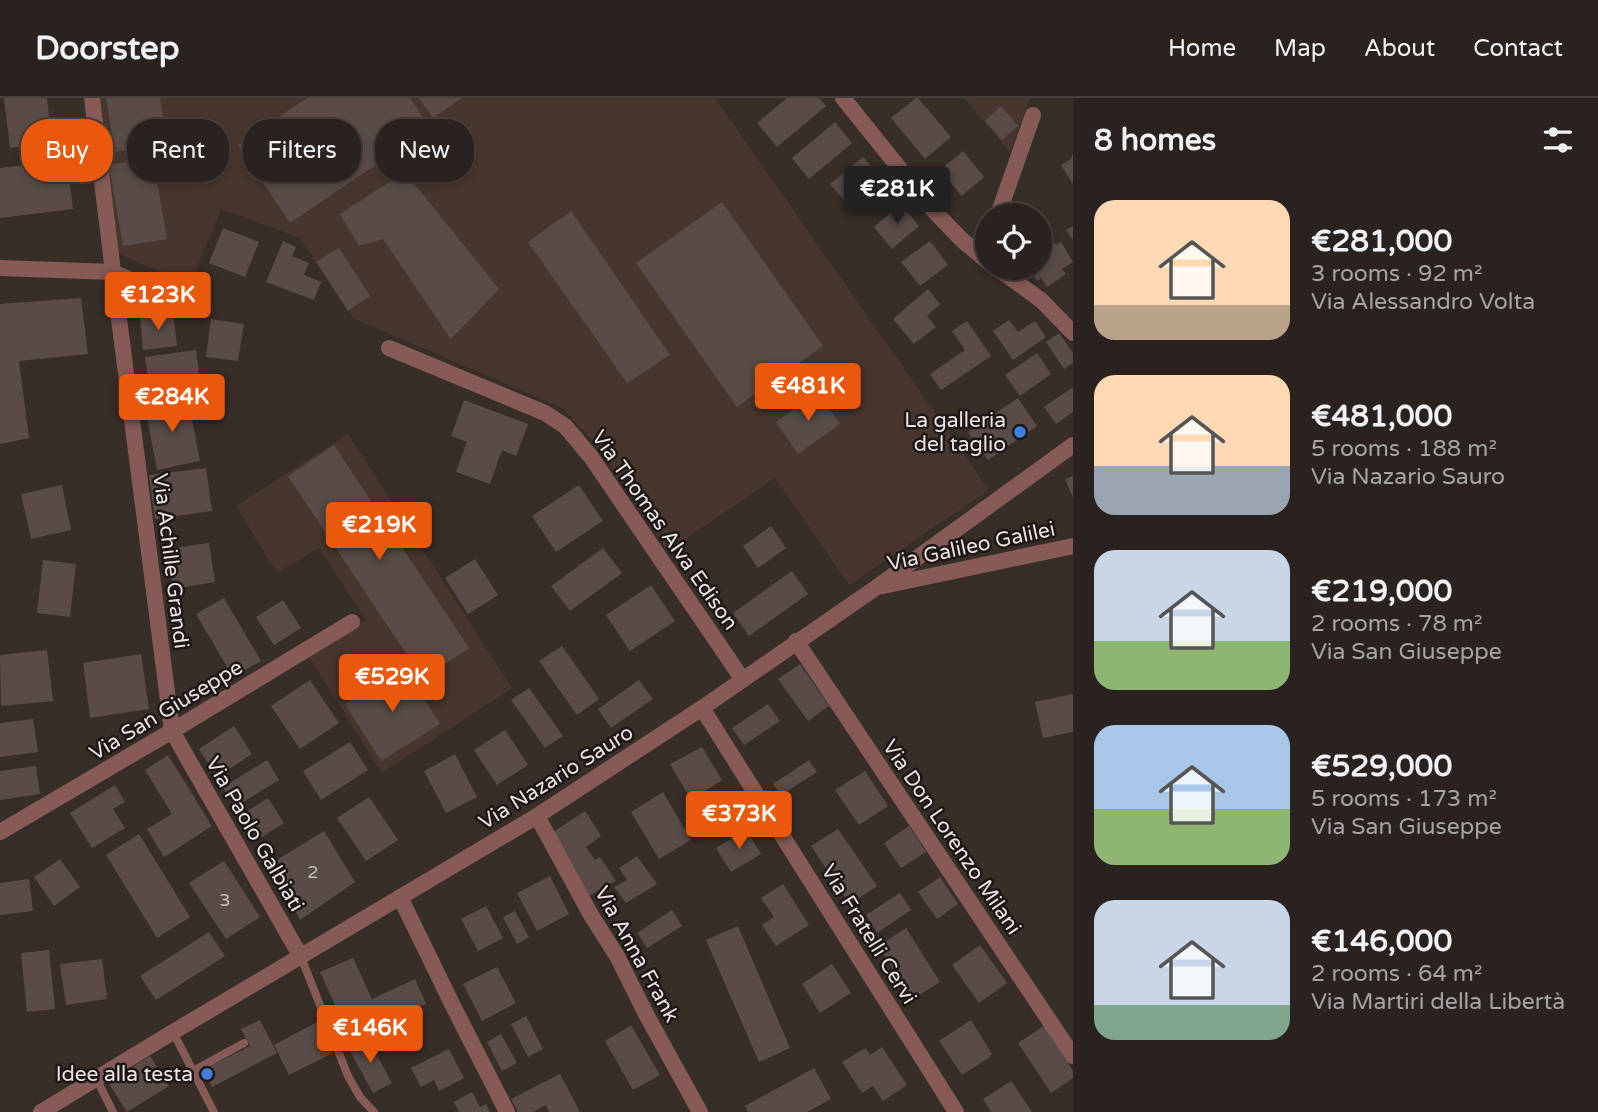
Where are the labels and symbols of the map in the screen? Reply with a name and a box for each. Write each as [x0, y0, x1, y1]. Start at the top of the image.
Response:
pin: €281K [848, 166, 946, 226]
pin: €123K [109, 272, 207, 332]
pin: €481K [759, 364, 857, 423]
pin: €284K [123, 374, 221, 434]
place label: La galleria del taglio [904, 408, 1006, 457]
marker: La galleria del taglio [1012, 424, 1028, 440]
street label: Via Thomas Alva Edison [586, 426, 743, 635]
street label: Via Achille Grandi [147, 472, 194, 650]
pin: €219K [330, 503, 428, 562]
street label: Via Galileo Galilei [885, 517, 1057, 576]
pin: €529K [343, 654, 441, 714]
street label: Via San Giuseppe [85, 655, 247, 766]
street label: Via Nazario Sauro [474, 720, 638, 835]
street label: Via Don Lorenzo Milani [877, 735, 1026, 939]
street label: Via Paolo Galbiati [200, 752, 309, 916]
pin: €373K [690, 792, 788, 851]
street label: Via Fratelli Cervi [816, 860, 922, 1009]
house number: 2 [307, 861, 319, 883]
street label: Via Anna Frank [589, 882, 684, 1027]
house number: 3 [219, 889, 231, 911]
pin: €146K [321, 1006, 419, 1065]
place label: Idee alla testa [56, 1062, 193, 1087]
marker: Idee alla testa [199, 1066, 215, 1082]

